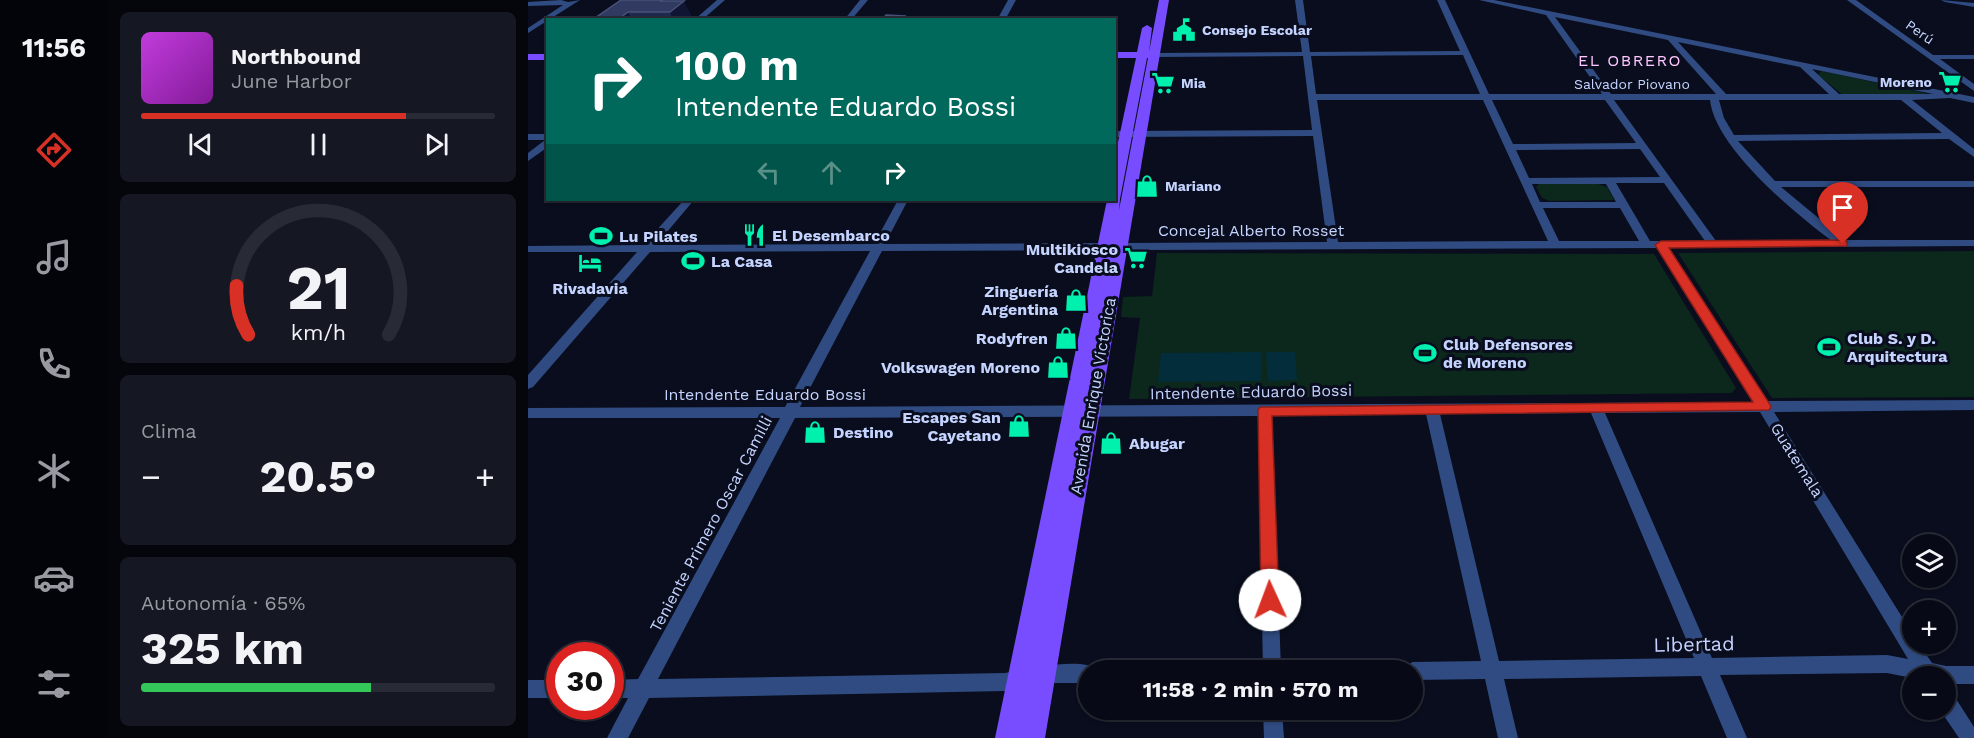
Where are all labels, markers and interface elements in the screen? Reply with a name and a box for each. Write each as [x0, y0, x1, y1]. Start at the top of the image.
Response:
public building icon: Consejo Escolar [1171, 17, 1197, 43]
street label: Perú [1903, 17, 1937, 47]
place label: Consejo Escolar [1202, 22, 1312, 38]
text: 11:56 [22, 32, 86, 64]
text: 100 m [675, 41, 799, 90]
icon: right [576, 42, 654, 120]
text: Northbound [231, 44, 361, 69]
district label: EL OBRERO [1578, 51, 1682, 70]
text: June Harbor [231, 69, 352, 93]
supermarket icon: Moreno [1937, 69, 1963, 95]
supermarket icon: Mia [1150, 70, 1176, 96]
place label: Moreno [1880, 74, 1932, 90]
place label: Mia [1181, 75, 1207, 91]
street label: Salvador Piovano [1574, 76, 1690, 92]
text: Intendente Eduardo Bossi [675, 91, 1016, 123]
icon: previous [184, 128, 217, 161]
icon: pause [302, 128, 335, 161]
icon: next [420, 128, 453, 161]
icon: directions [33, 129, 75, 171]
icon: left [752, 156, 785, 189]
icon: ahead [815, 156, 848, 189]
icon: right [878, 156, 911, 189]
shop icon: Mariano [1134, 173, 1160, 199]
place label: Mariano [1165, 178, 1221, 194]
pin [1817, 182, 1868, 244]
icon: arrive [1826, 191, 1859, 224]
street label: Concejal Alberto Rosset [1158, 221, 1344, 240]
restaurant icon: El Desembarco [741, 222, 767, 248]
sports icon: Lu Pilates [588, 223, 614, 249]
place label: El Desembarco [772, 226, 890, 245]
place label: Lu Pilates [619, 227, 698, 246]
icon: music [33, 236, 75, 278]
place label: Multikiosco Candela [1026, 240, 1119, 277]
supermarket icon: Multikiosco Candela [1123, 245, 1149, 271]
sports icon: La Casa [680, 248, 706, 274]
hotel icon: Rivadavia [577, 250, 603, 276]
text: 21 [286, 251, 350, 324]
place label: La Casa [711, 252, 773, 271]
place label: Rivadavia [552, 279, 628, 298]
place label: Zinguería Argentina [982, 282, 1059, 319]
shop icon: Zinguería Argentina [1063, 287, 1089, 313]
street label: Avenida Enrique Victorica [1066, 296, 1120, 496]
text: km/h [290, 321, 346, 346]
shop icon: Rodyfren [1053, 325, 1079, 351]
place label: Rodyfren [976, 329, 1048, 348]
place label: Club S. y D. Arquitectura [1847, 329, 1948, 366]
sports icon: Club S. y D. Arquitectura [1816, 334, 1842, 360]
place label: Club Defensores de Moreno [1443, 335, 1573, 372]
sports icon: Club Defensores de Moreno [1412, 340, 1438, 366]
icon: phone [33, 343, 75, 385]
shop icon: Volkswagen Moreno [1045, 354, 1071, 380]
place label: Volkswagen Moreno [881, 358, 1040, 377]
street label: Intendente Eduardo Bossi [1150, 381, 1352, 403]
street label: Intendente Eduardo Bossi [664, 385, 866, 404]
place label: Escapes San Cayetano [902, 408, 1001, 445]
street label: Teniente Primero Oscar Camilli [646, 413, 776, 635]
shop icon: Escapes San Cayetano [1006, 413, 1032, 439]
text: Clima [141, 419, 197, 443]
shop icon: Destino [802, 419, 828, 445]
street label: Guatemala [1767, 419, 1827, 501]
place label: Destino [833, 423, 894, 442]
shop icon: Abugar [1098, 430, 1124, 456]
place label: Abugar [1129, 434, 1185, 453]
icon: climate [33, 450, 75, 492]
text: 20.5° [260, 450, 376, 503]
text: − [141, 457, 161, 496]
text: + [475, 457, 495, 496]
map controls [1902, 534, 1956, 720]
button: layers [1902, 534, 1956, 588]
icon: car [33, 557, 75, 599]
position arrow [1238, 568, 1302, 632]
text: Autonomía · 65% [141, 591, 305, 615]
button: + [1902, 600, 1956, 654]
text: 325 km [141, 622, 304, 675]
street label: Libertad [1653, 631, 1735, 657]
speed limit sign: 30 [546, 642, 624, 720]
icon: filters [33, 663, 75, 705]
button: − [1902, 666, 1956, 720]
text: 11:58 · 2 min · 570 m [1143, 677, 1358, 702]

